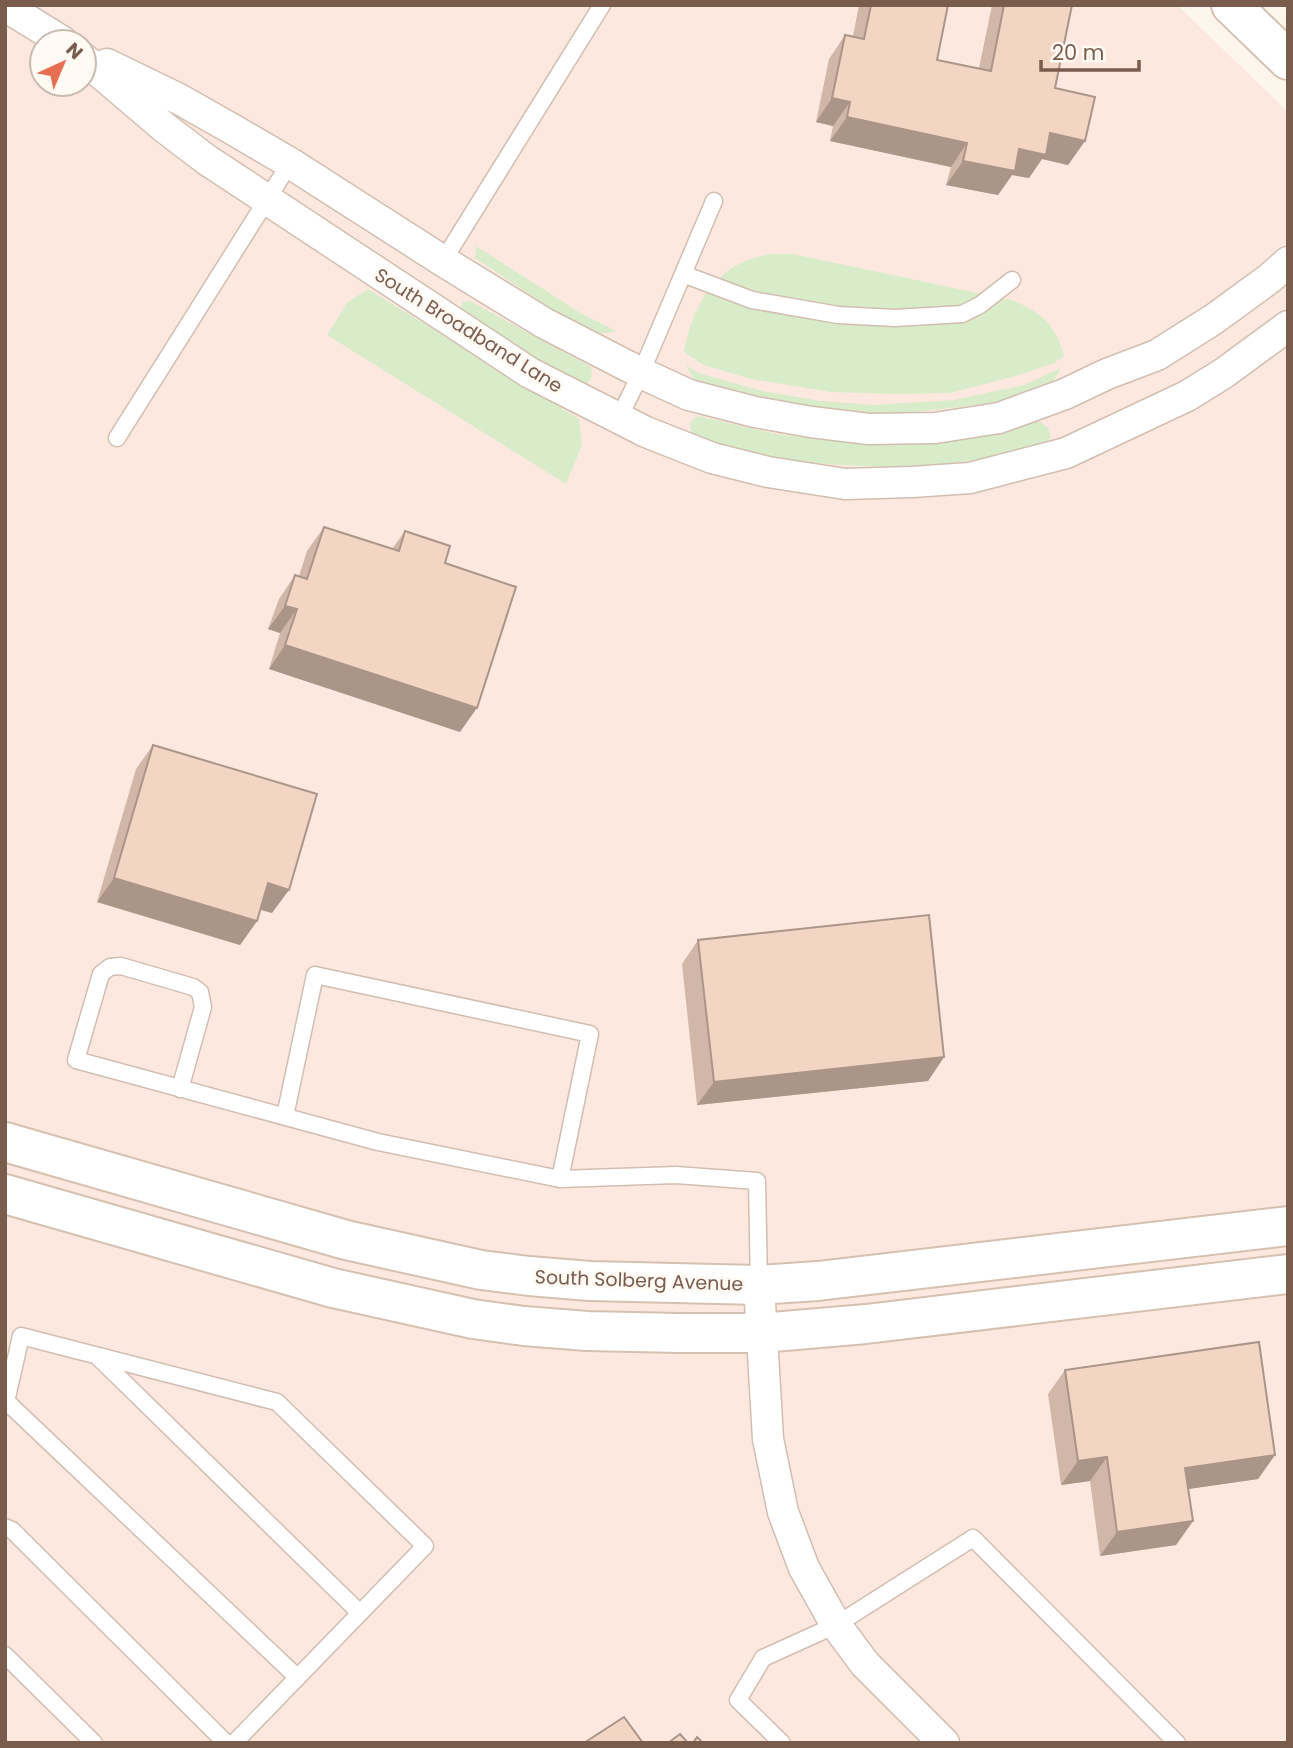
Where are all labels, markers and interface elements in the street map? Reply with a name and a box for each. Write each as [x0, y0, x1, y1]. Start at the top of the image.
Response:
north arrow [28, 28, 98, 98]
scale bar [1041, 28, 1139, 72]
text: N [60, 36, 89, 66]
text: 20 m [1052, 38, 1105, 67]
street label: South Broadband Lane [370, 261, 568, 399]
street label: South Solberg Avenue [534, 1263, 744, 1298]

